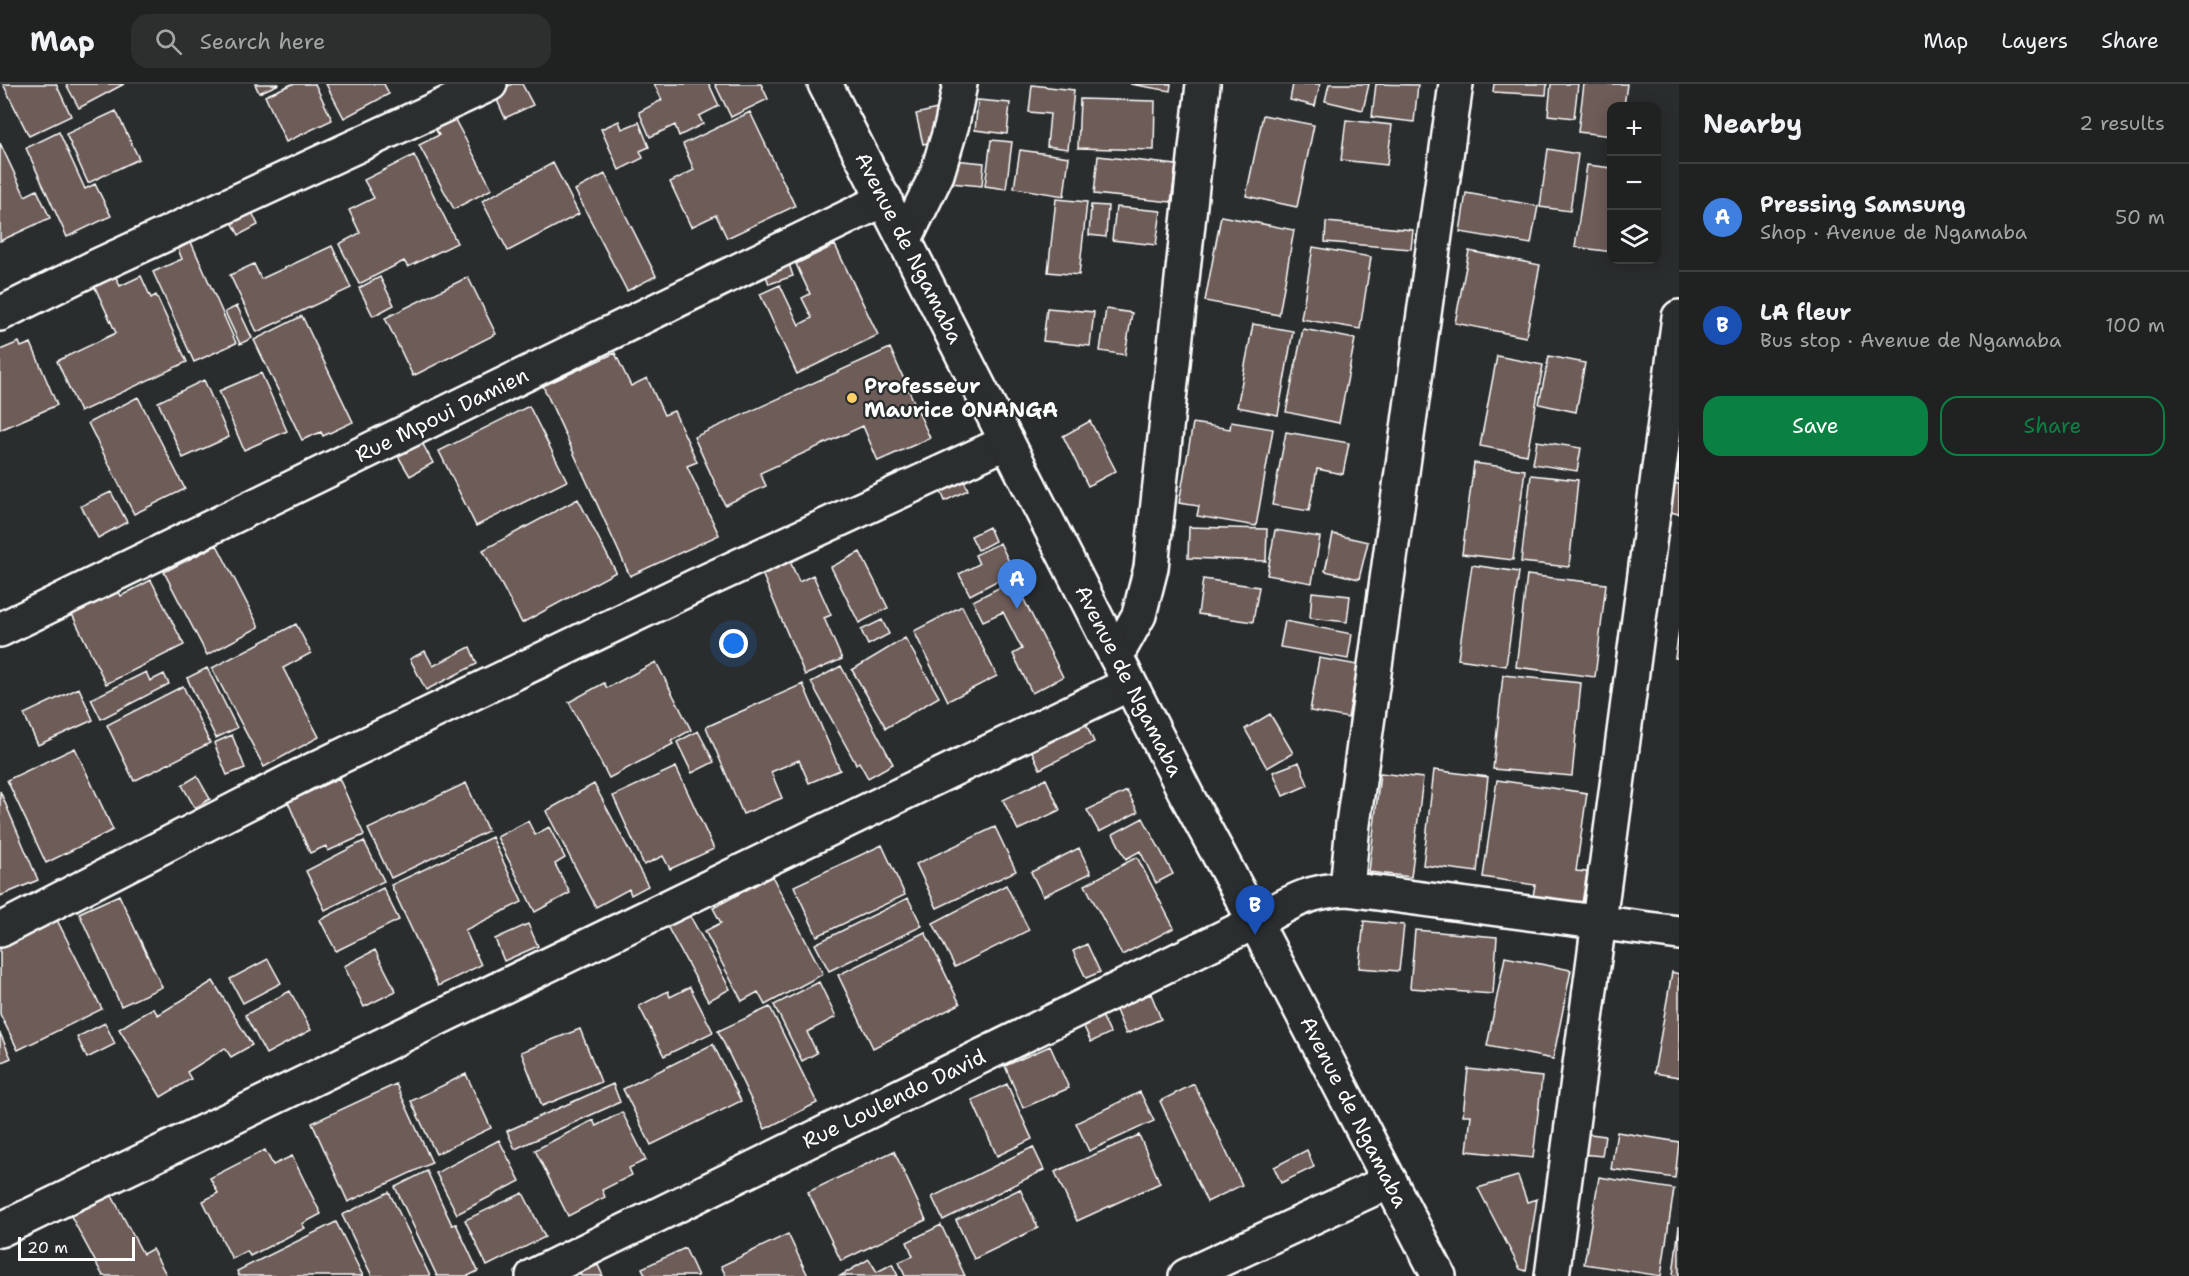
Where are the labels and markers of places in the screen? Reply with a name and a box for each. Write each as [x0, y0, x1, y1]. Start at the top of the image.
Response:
place label: Professeur Maurice ONANGA [864, 372, 1058, 424]
marker: Professeur Maurice ONANGA [845, 391, 859, 405]
pin: A [998, 560, 1036, 609]
pin: B [1236, 886, 1274, 935]

